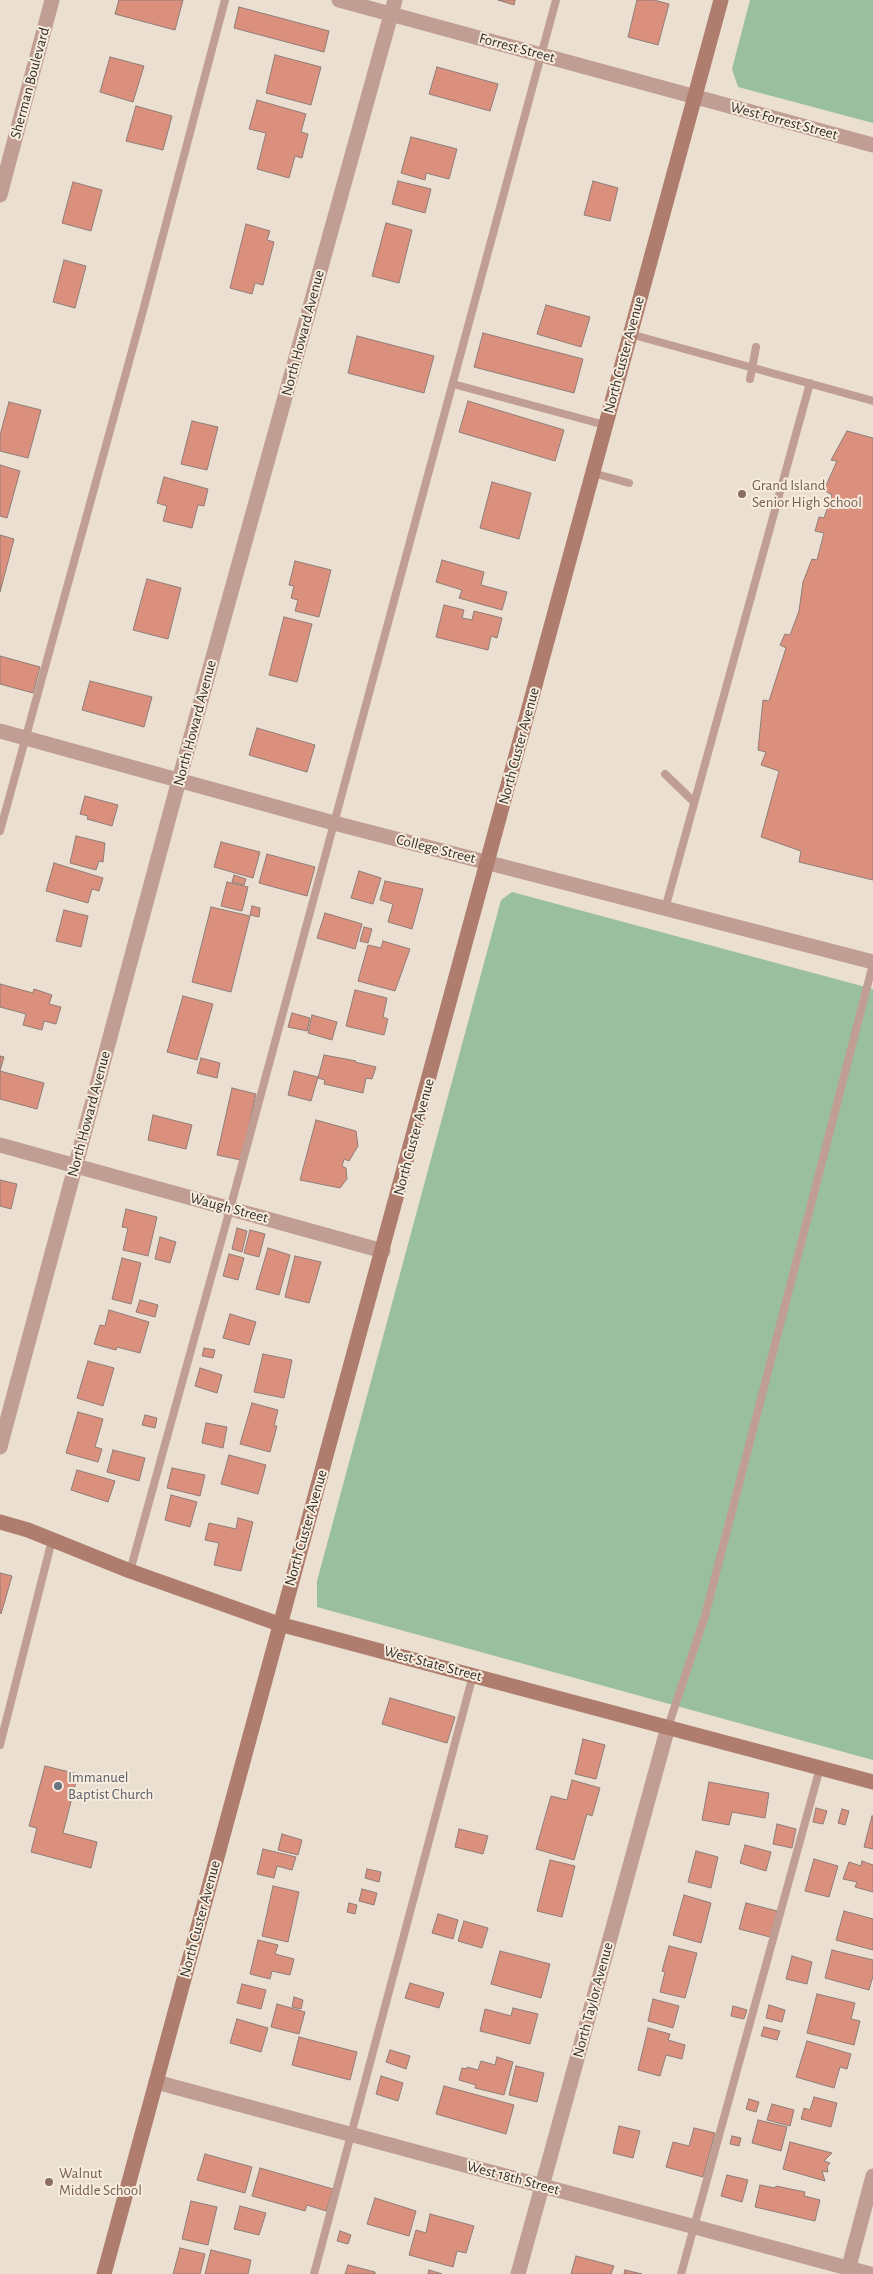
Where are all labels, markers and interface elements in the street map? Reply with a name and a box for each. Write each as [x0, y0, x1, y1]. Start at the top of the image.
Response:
street label: Sherman Boulevard [6, 25, 54, 141]
street label: Forrest Street [477, 29, 557, 67]
street label: West Forrest Street [728, 98, 840, 144]
street label: North Howard Avenue [278, 268, 328, 398]
street label: North Custer Avenue [600, 295, 648, 415]
place label: Grand Island Senior High School [752, 476, 862, 511]
marker: Grand Island Senior High School [736, 488, 748, 500]
street label: North Howard Avenue [170, 658, 220, 788]
street label: North Custer Avenue [495, 686, 543, 806]
street label: College Street [395, 830, 477, 868]
street label: North Howard Avenue [64, 1049, 114, 1179]
street label: North Custer Avenue [390, 1077, 438, 1197]
street label: Waugh Street [188, 1189, 270, 1227]
street label: North Custer Avenue [281, 1468, 331, 1588]
street label: West State Street [382, 1642, 484, 1686]
place label: Immanuel Baptist Church [68, 1768, 153, 1803]
marker: Immanuel Baptist Church [52, 1780, 64, 1792]
street label: North Custer Avenue [176, 1859, 224, 1979]
street label: North Taylor Avenue [569, 1940, 617, 2060]
street label: West 18th Street [465, 2157, 561, 2199]
place label: Walnut Middle School [59, 2164, 142, 2199]
marker: Walnut Middle School [43, 2176, 55, 2188]

